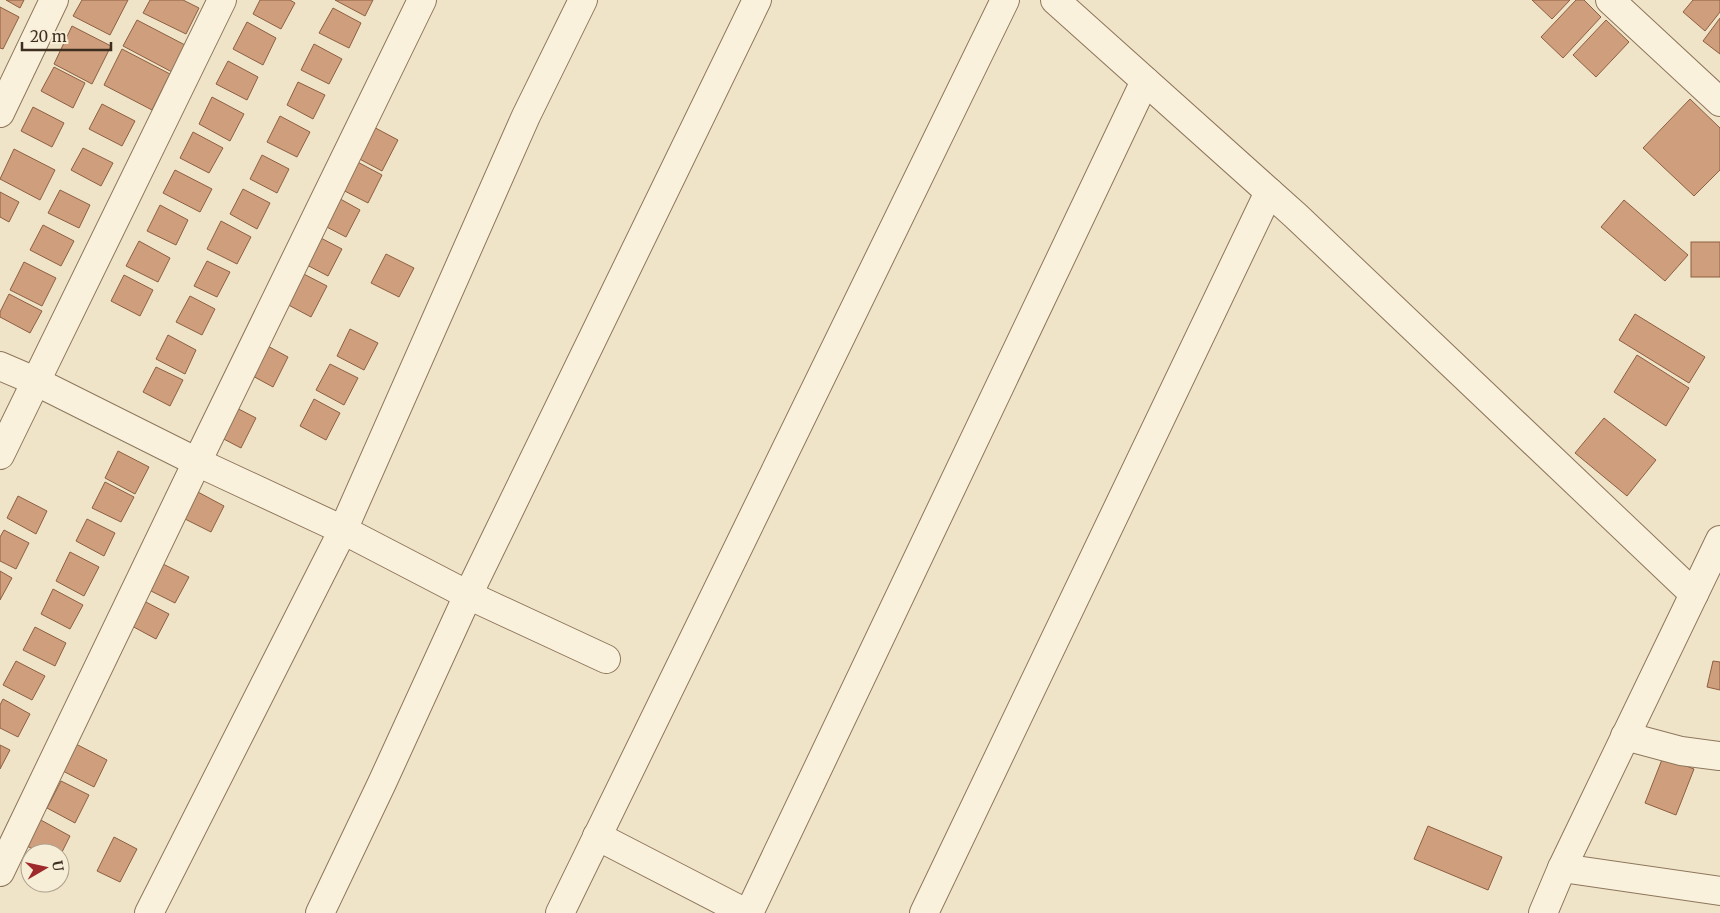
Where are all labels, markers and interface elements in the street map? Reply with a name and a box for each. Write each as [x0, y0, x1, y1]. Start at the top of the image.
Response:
scale bar [22, 20, 111, 52]
text: 20 m [30, 27, 67, 46]
north arrow [20, 843, 70, 893]
text: U [48, 859, 68, 873]

